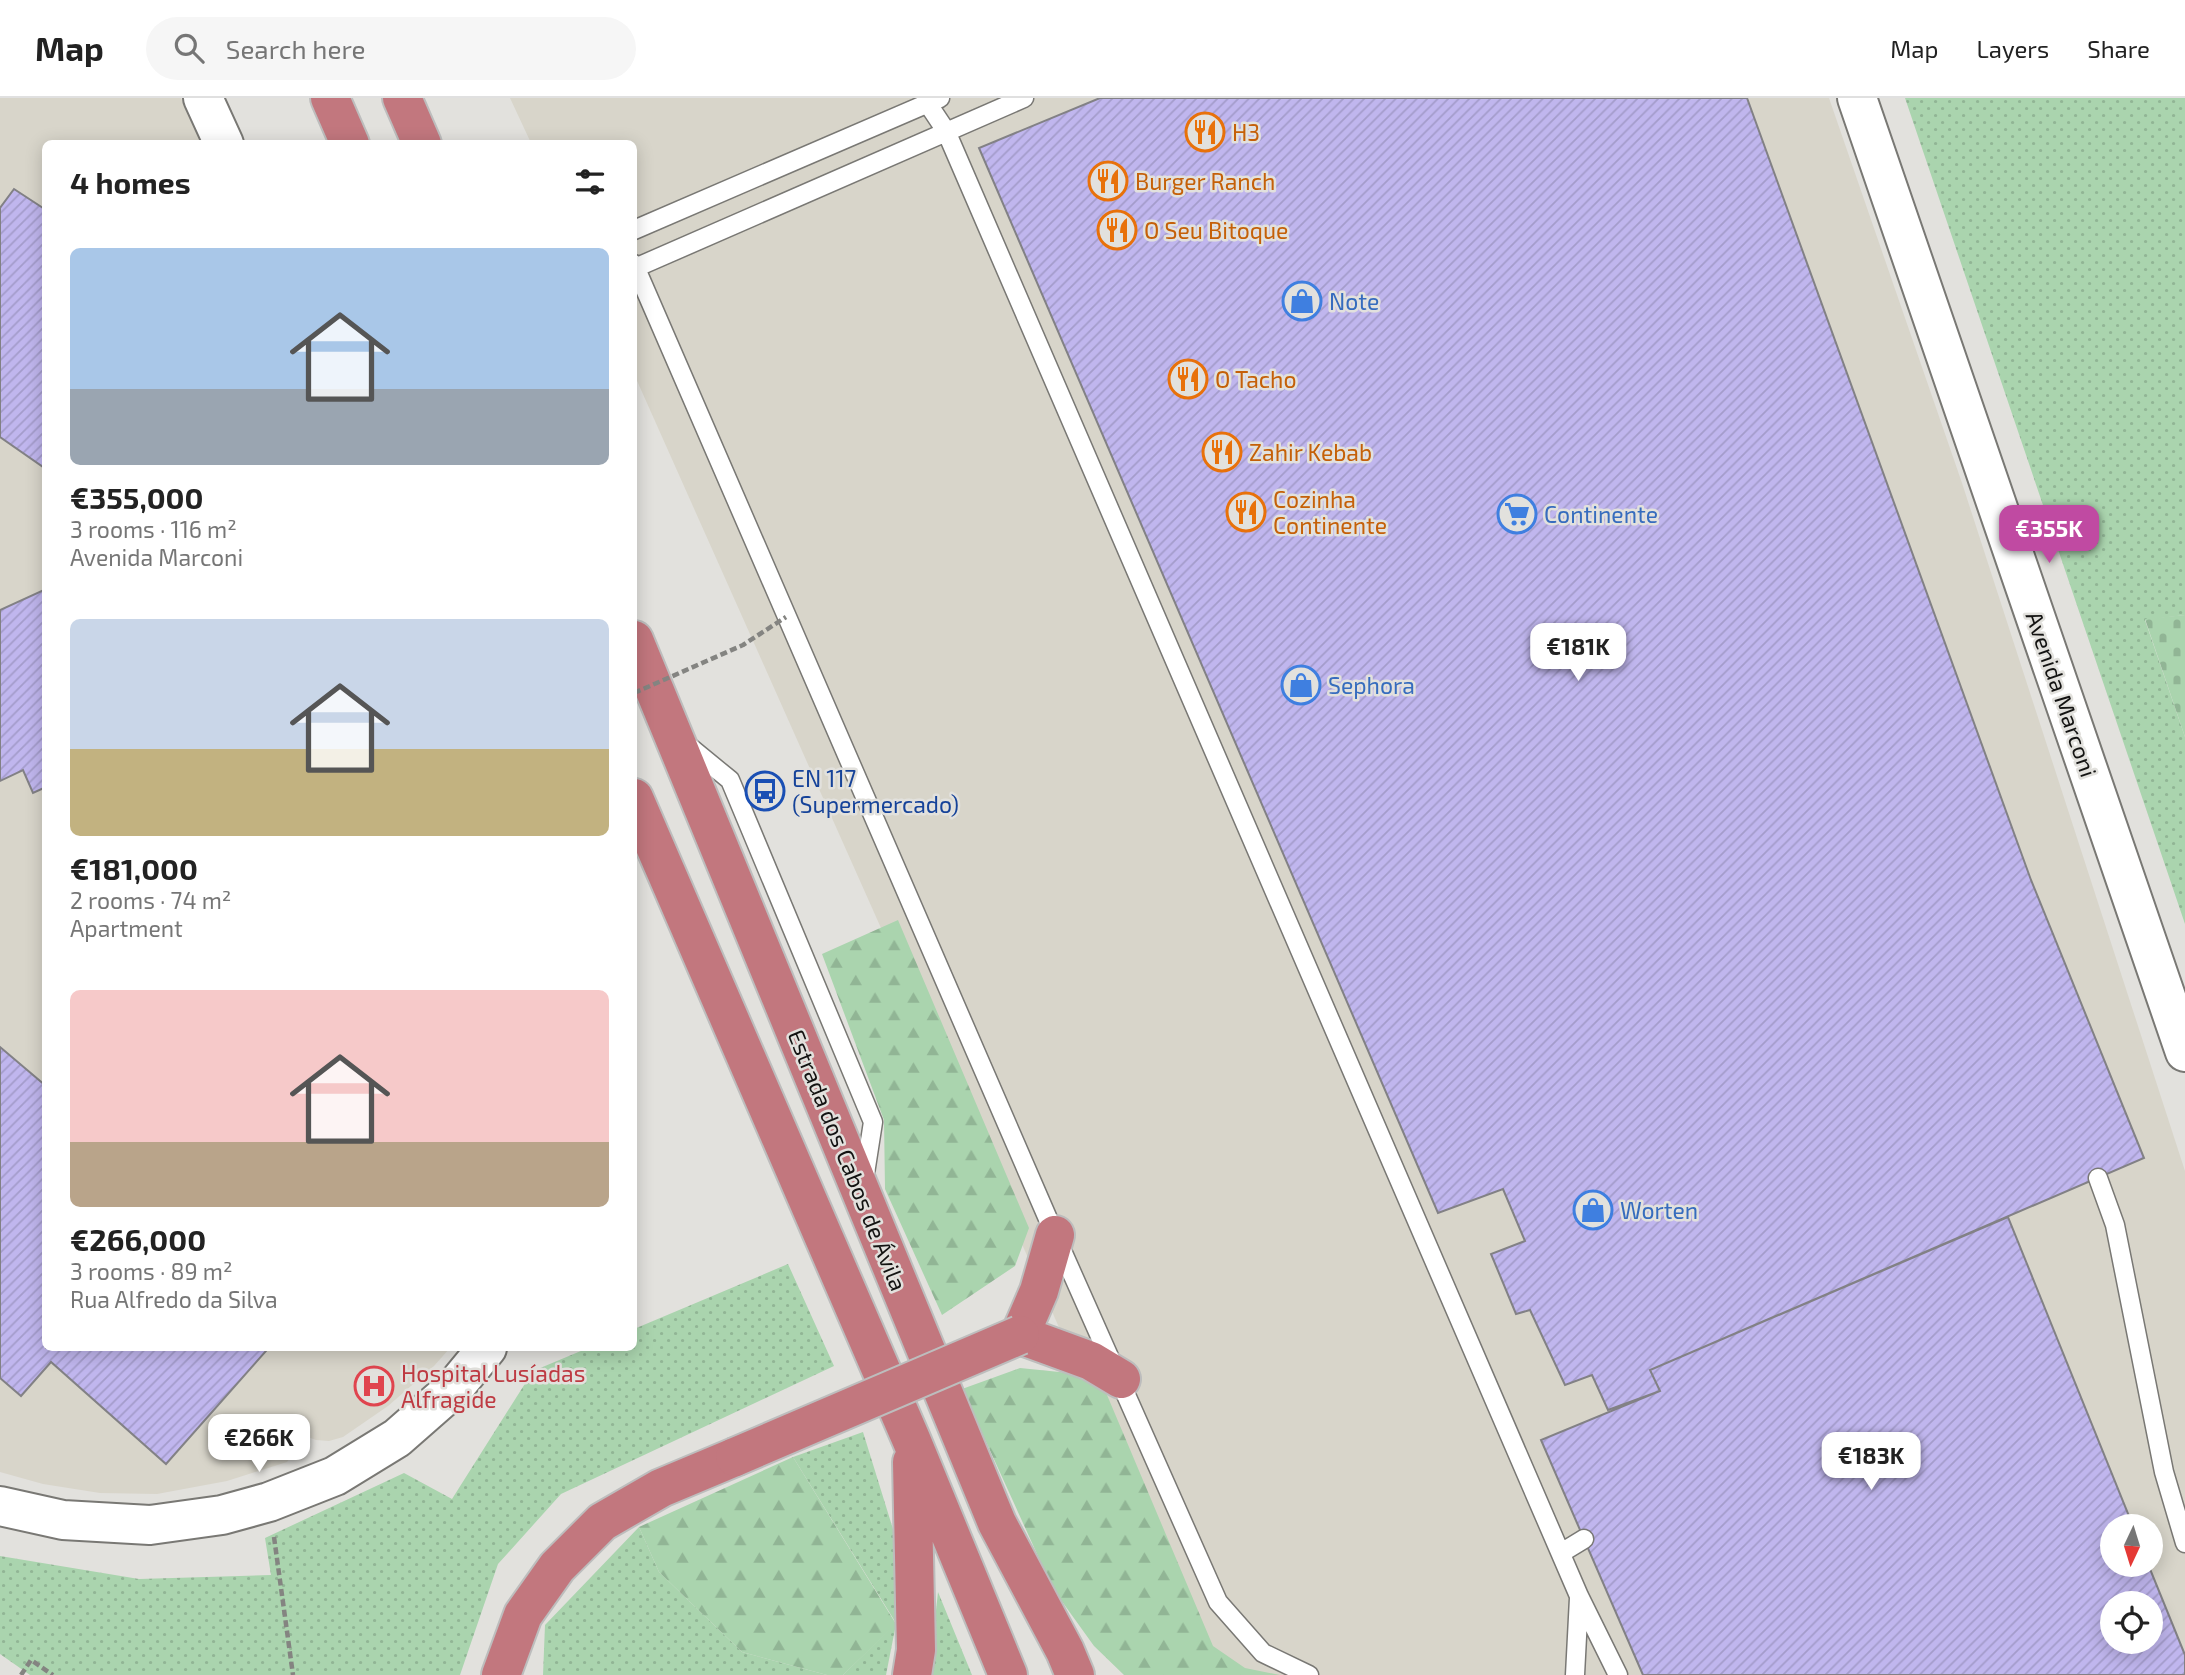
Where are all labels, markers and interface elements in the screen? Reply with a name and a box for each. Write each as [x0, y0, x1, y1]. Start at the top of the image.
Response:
search box [146, 17, 636, 80]
text: Map [35, 28, 104, 68]
icon: search [170, 29, 208, 67]
text: Search here [226, 33, 365, 64]
text: Map [1890, 34, 1938, 63]
text: Layers [1976, 34, 2049, 63]
text: Share [2087, 34, 2150, 63]
restaurant icon: H3 [1184, 111, 1226, 153]
place label: H3 [1232, 118, 1260, 146]
restaurant icon: Burger Ranch [1087, 160, 1129, 202]
icon: filters [571, 163, 609, 201]
text: 4 homes [70, 164, 191, 200]
place label: Burger Ranch [1135, 167, 1275, 195]
restaurant icon: O Seu Bitoque [1096, 209, 1138, 251]
place label: O Seu Bitoque [1144, 216, 1288, 244]
shop icon: Note [1281, 280, 1323, 322]
place label: Note [1329, 287, 1379, 315]
icon: home [277, 294, 403, 420]
restaurant icon: O Tacho [1167, 358, 1209, 400]
place label: O Tacho [1215, 365, 1296, 393]
restaurant icon: Zahir Kebab [1201, 431, 1243, 473]
place label: Zahir Kebab [1249, 438, 1372, 466]
text: €355,000 [70, 479, 203, 515]
place label: Cozinha Continente [1273, 485, 1387, 539]
restaurant icon: Cozinha Continente [1225, 491, 1267, 533]
supermarket icon: Continente [1496, 493, 1538, 535]
place label: Continente [1544, 500, 1658, 528]
pin: €355K [2000, 505, 2098, 565]
text: €355K [2015, 514, 2083, 542]
text: 3 rooms · 116 m² [70, 515, 237, 543]
text: Avenida Marconi [70, 543, 243, 571]
street label: Avenida Marconi [2021, 608, 2103, 780]
pin: €181K [1529, 624, 1627, 683]
text: €181K [1546, 632, 1610, 660]
shop icon: Sephora [1280, 664, 1322, 706]
icon: home [277, 665, 403, 791]
place label: Sephora [1328, 671, 1415, 699]
place label: EN 117 (Supermercado) [792, 764, 959, 818]
bus stop icon: EN 117 (Supermercado) [744, 770, 786, 812]
text: €181,000 [70, 850, 198, 886]
text: 2 rooms · 74 m² [70, 886, 231, 914]
text: Apartment [70, 914, 183, 942]
street label: Estrada dos Cabos de Ávila [783, 1025, 913, 1295]
icon: home [277, 1036, 403, 1162]
shop icon: Worten [1572, 1189, 1614, 1231]
place label: Worten [1620, 1196, 1698, 1224]
text: €266,000 [70, 1221, 206, 1257]
text: 3 rooms · 89 m² [70, 1257, 232, 1285]
text: Rua Alfredo da Silva [70, 1285, 278, 1313]
place label: Hospital Lusíadas Alfragide [401, 1359, 585, 1413]
hospital icon: Hospital Lusíadas Alfragide [353, 1365, 395, 1407]
pin: €266K [210, 1414, 308, 1474]
text: €266K [224, 1423, 294, 1451]
pin: €183K [1822, 1432, 1920, 1492]
text: €183K [1838, 1441, 1904, 1469]
north arrow [2100, 1514, 2163, 1577]
map controls [2100, 1514, 2163, 1654]
button: locate [2100, 1591, 2163, 1654]

